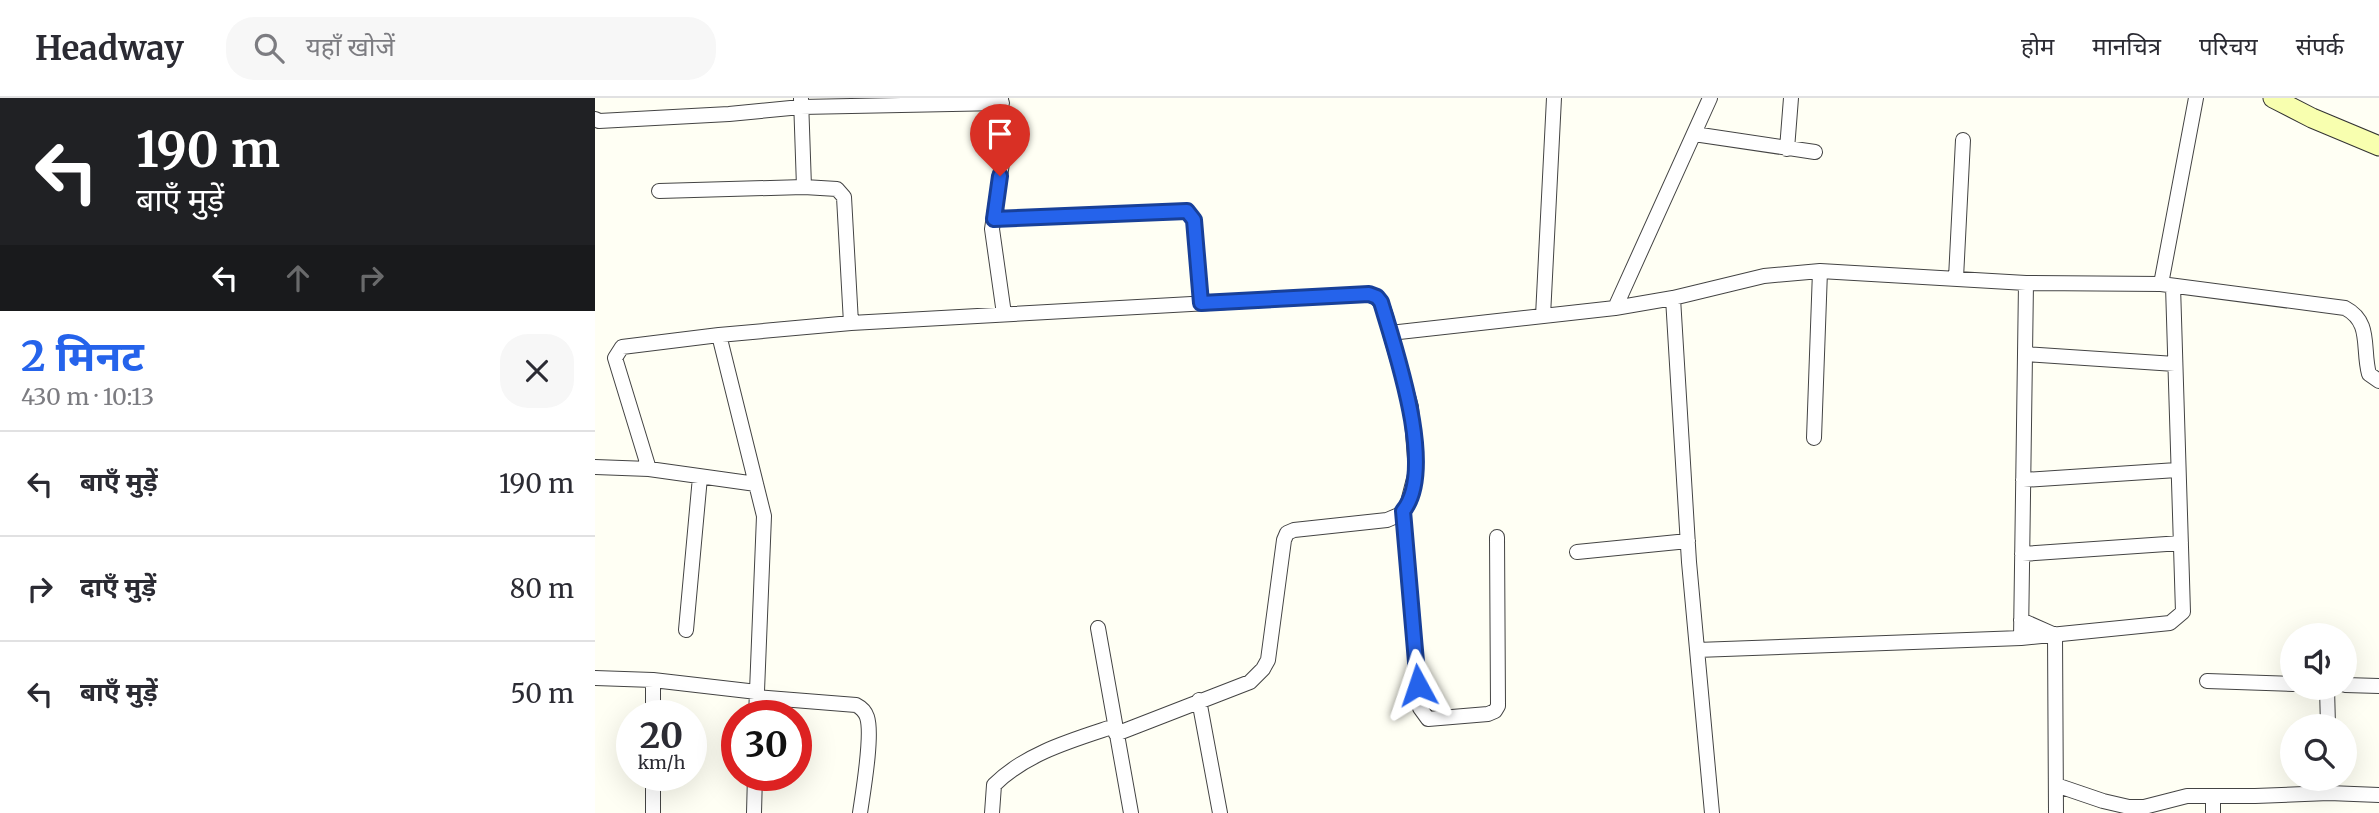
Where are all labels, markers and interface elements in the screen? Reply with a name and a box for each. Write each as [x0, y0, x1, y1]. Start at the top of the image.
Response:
search box [226, 17, 716, 80]
text: Headway [35, 28, 184, 69]
icon: search [250, 29, 288, 67]
text: यहाँ खोजें [306, 30, 395, 63]
text: होम [2021, 31, 2054, 62]
text: मानचित्र [2092, 31, 2161, 62]
text: परिचय [2199, 31, 2258, 62]
text: संपर्क [2296, 31, 2344, 62]
pin [970, 104, 1030, 176]
icon: arrive [981, 115, 1019, 153]
text: 190 m [136, 119, 280, 180]
icon: left [21, 126, 112, 217]
text: बाएँ मुड़ें [136, 180, 224, 220]
icon: left [206, 259, 244, 297]
icon: ahead [279, 259, 317, 297]
icon: right [352, 259, 390, 297]
text: 2 मिनट [21, 330, 144, 382]
button: close [500, 334, 574, 408]
text: 430 m · 10:13 [21, 382, 154, 411]
icon: left [21, 465, 59, 503]
text: बाएँ मुड़ें [80, 465, 157, 498]
text: 190 m [499, 467, 574, 500]
icon: right [21, 570, 59, 608]
text: दाएँ मुड़ें [80, 570, 156, 603]
text: 80 m [510, 572, 574, 605]
map controls [2280, 623, 2357, 791]
button: sound [2280, 623, 2357, 700]
position arrow [1381, 648, 1455, 722]
icon: left [21, 675, 59, 713]
text: बाएँ मुड़ें [80, 675, 157, 708]
text: 50 m [510, 677, 574, 710]
speed limit sign: 30 [721, 700, 812, 791]
text: 20 [640, 714, 683, 758]
button: search [2280, 714, 2357, 791]
text: km/h [638, 751, 685, 774]

